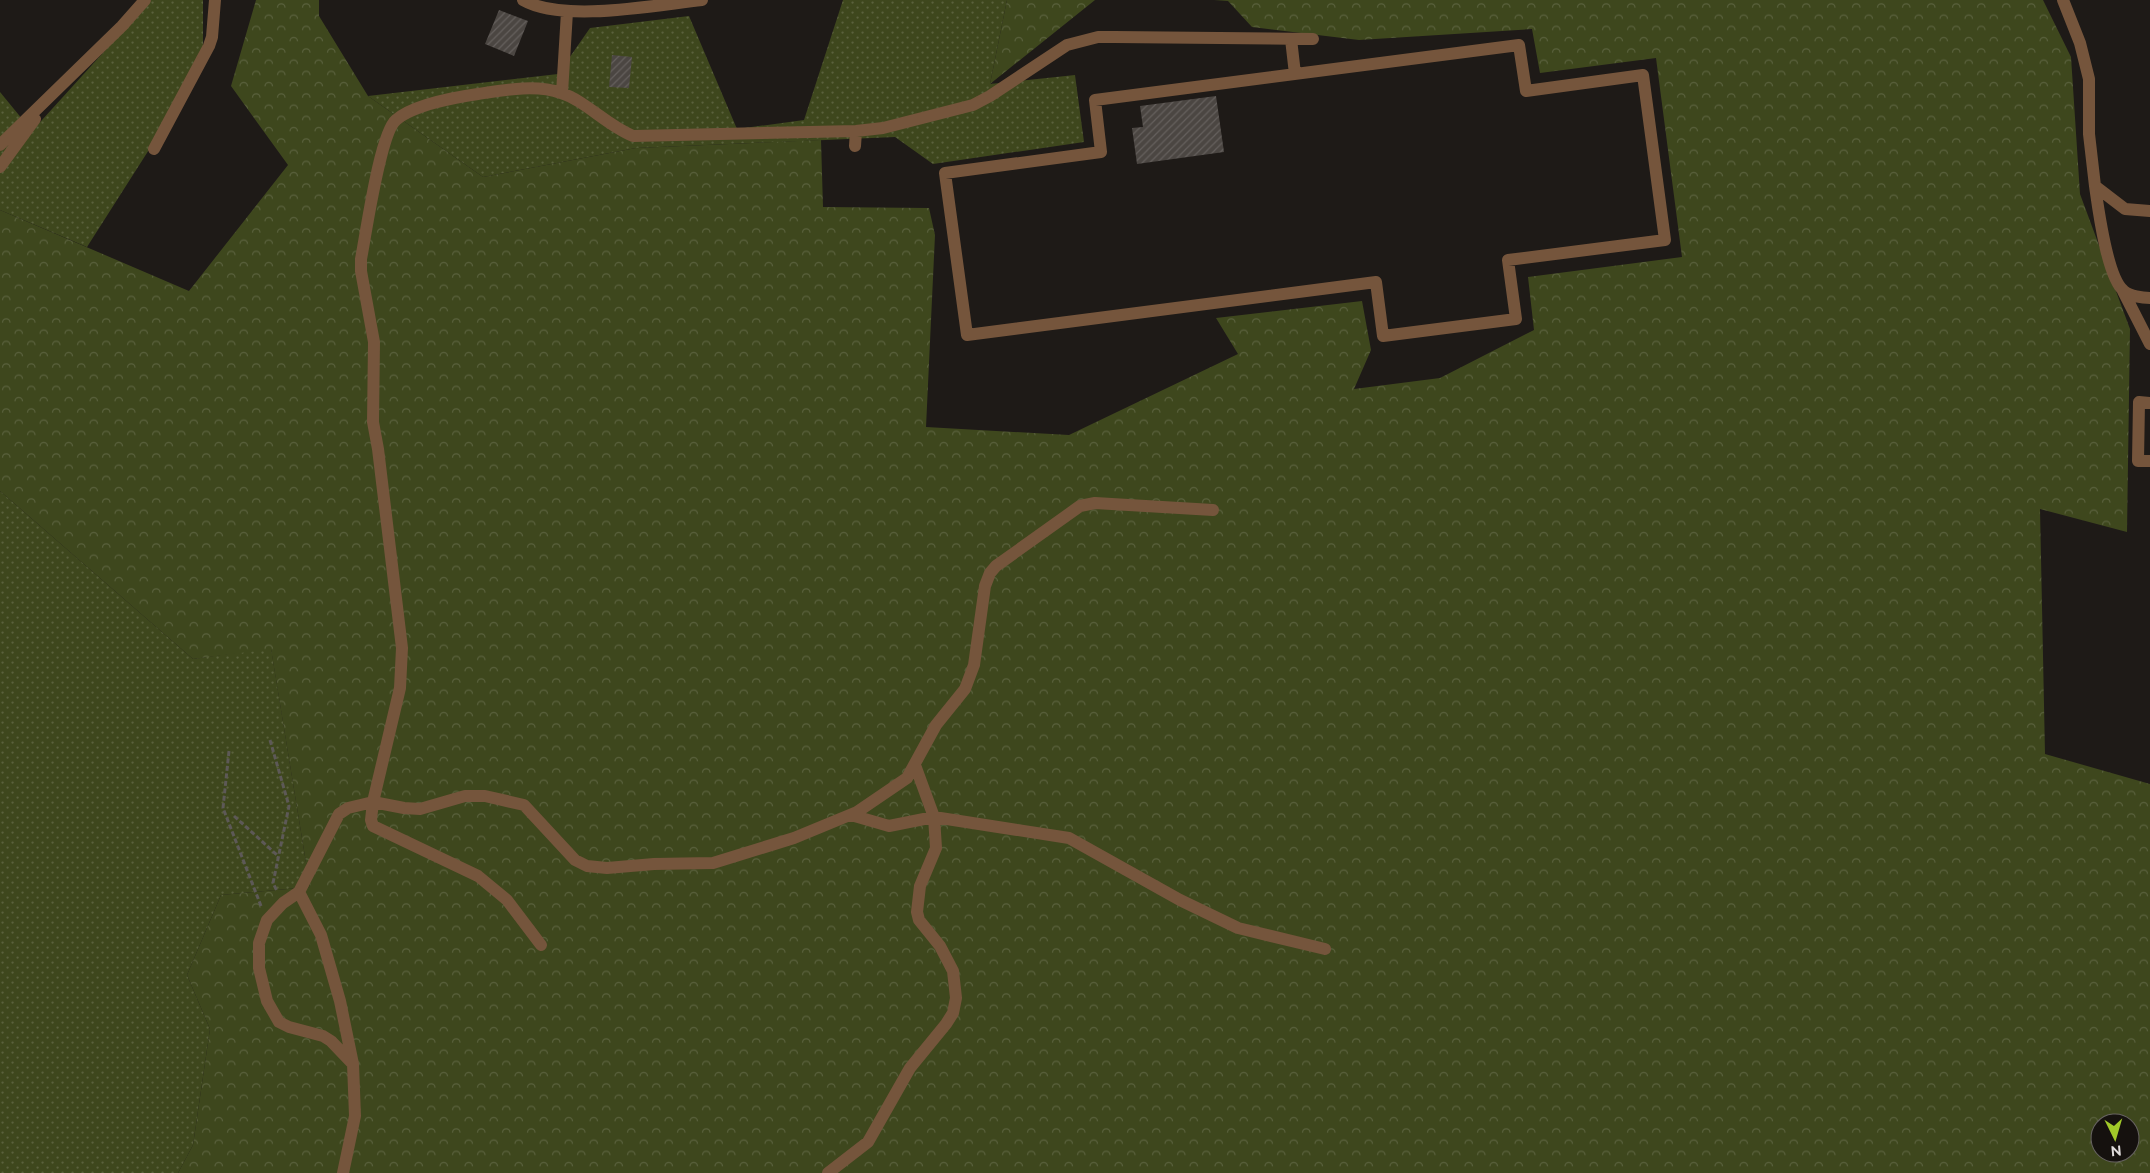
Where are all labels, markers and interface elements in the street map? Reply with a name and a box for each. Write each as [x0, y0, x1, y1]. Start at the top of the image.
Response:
north arrow [2090, 1113, 2140, 1163]
text: N [2110, 1143, 2122, 1159]

